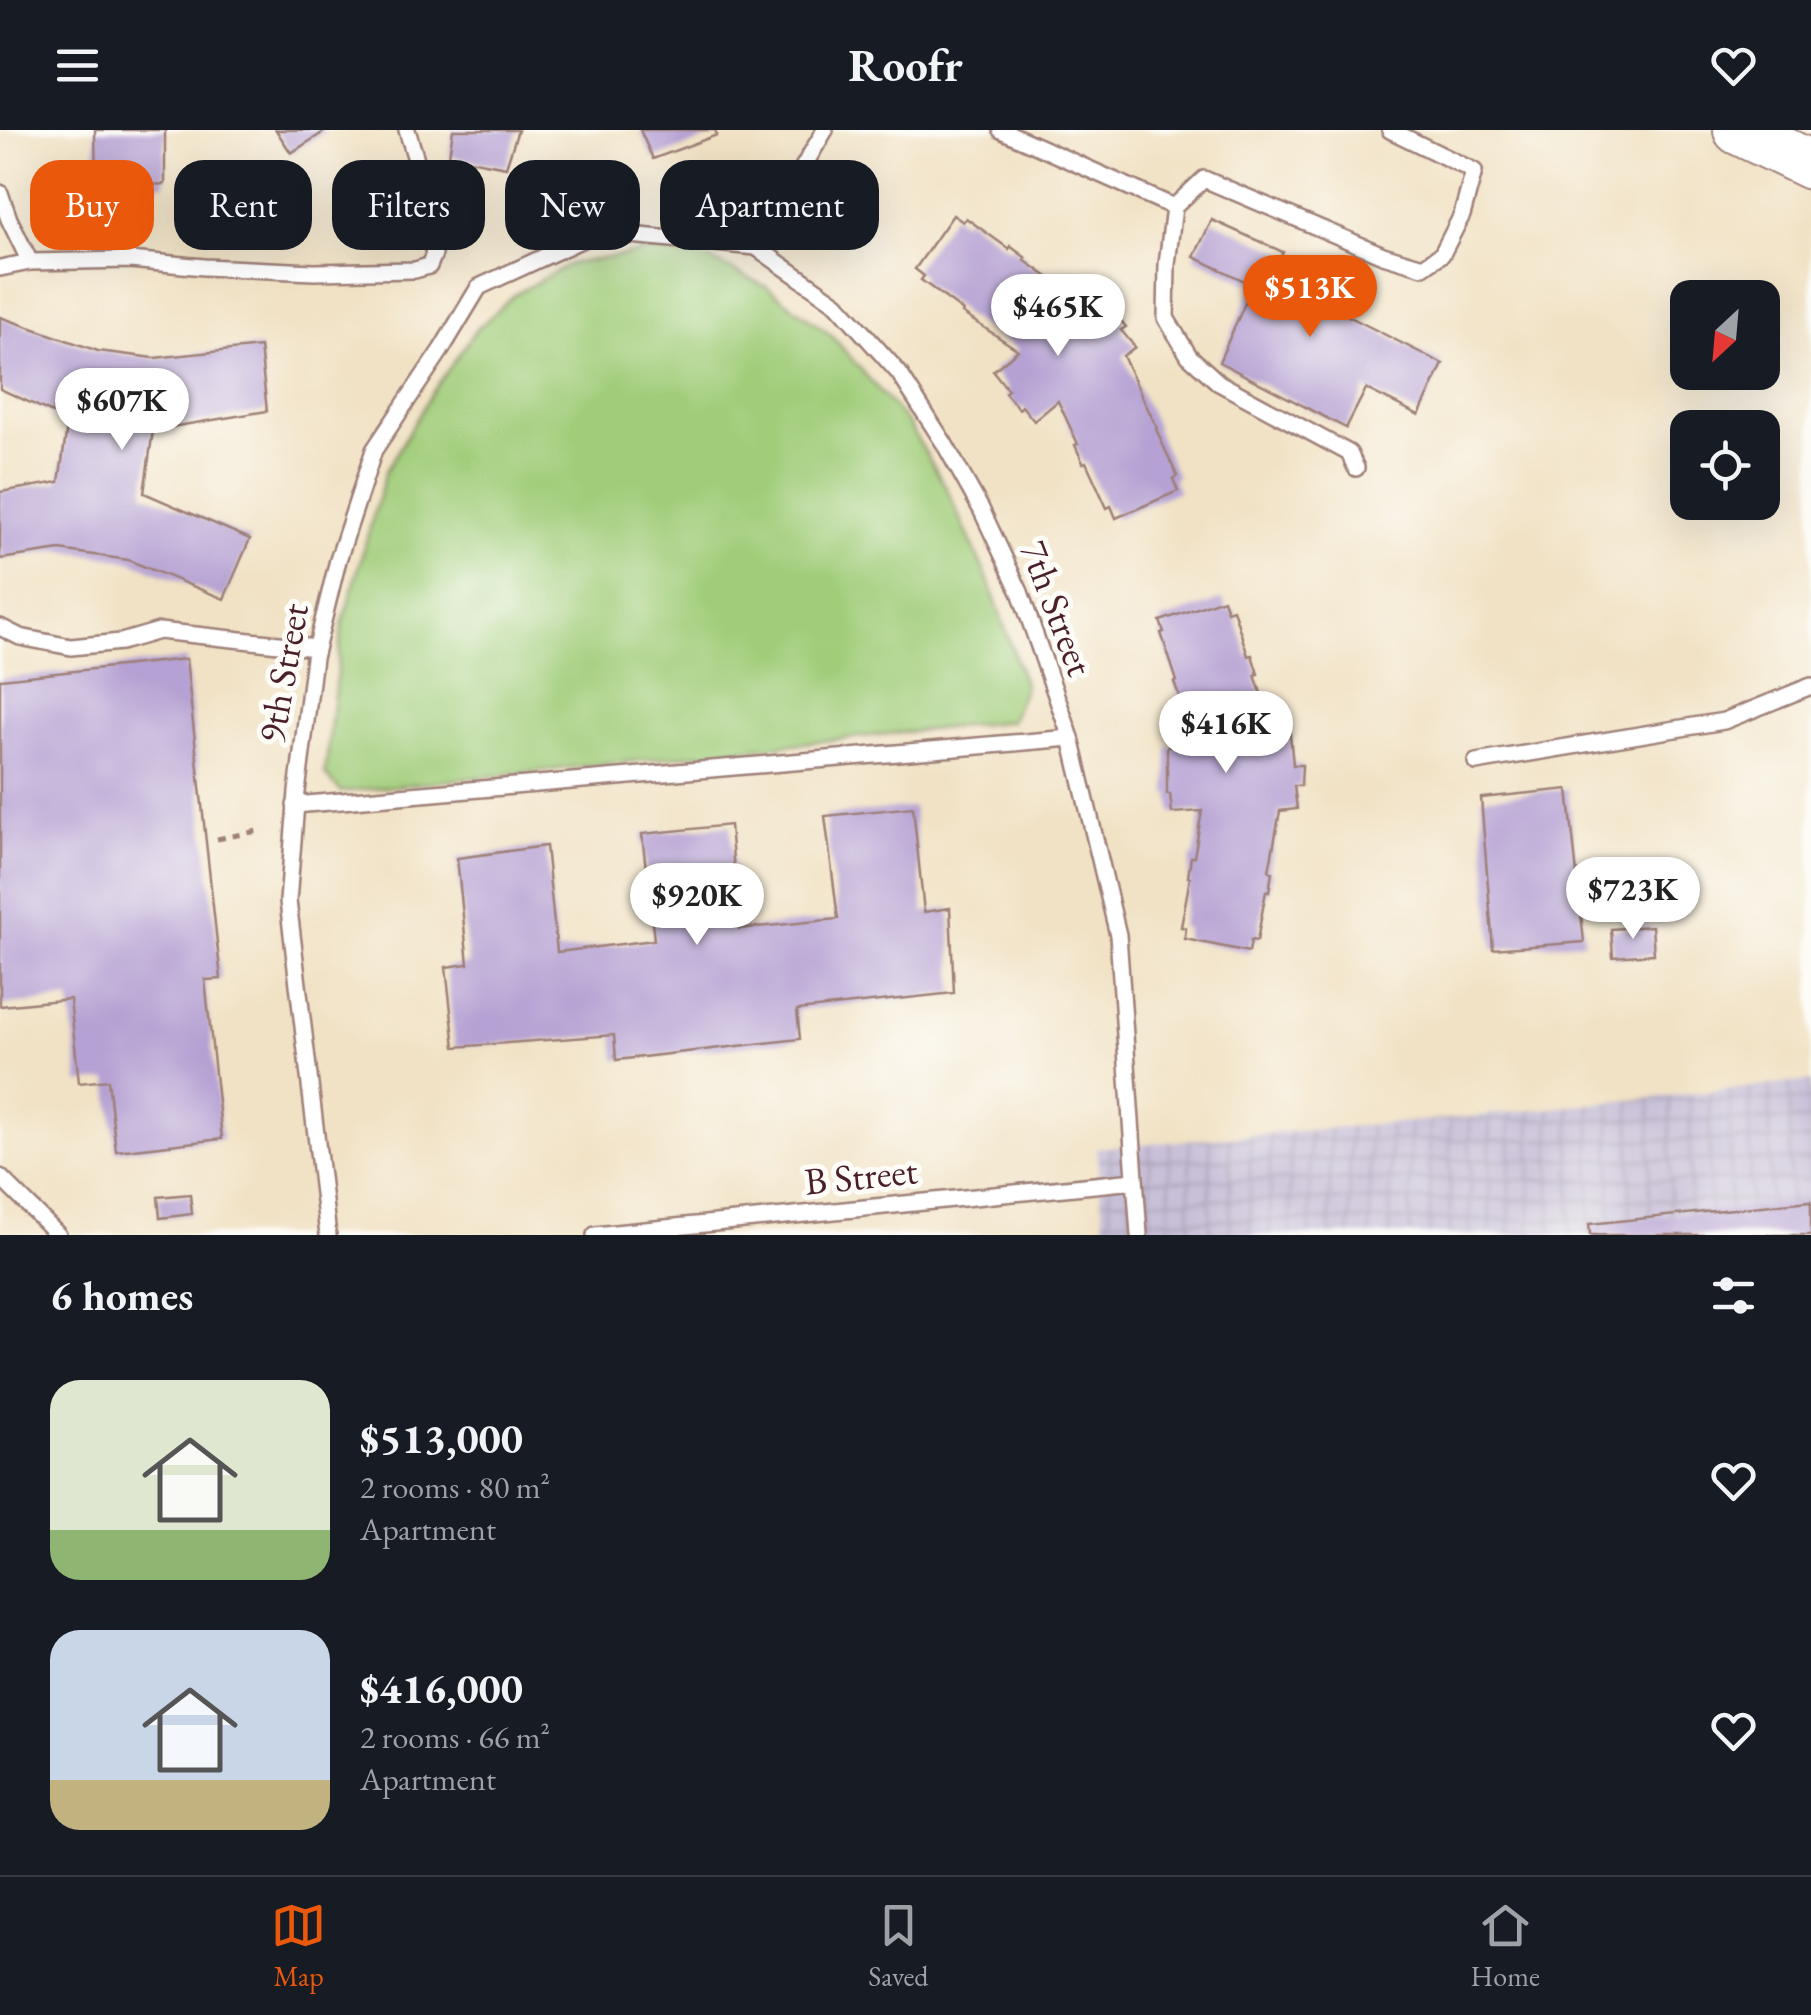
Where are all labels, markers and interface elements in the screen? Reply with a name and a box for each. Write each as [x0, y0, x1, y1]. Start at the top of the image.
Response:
text: Roofr [848, 36, 963, 94]
icon: menu [50, 38, 105, 93]
icon: heart [1706, 38, 1761, 93]
chip: Buy [30, 160, 154, 250]
chip: Rent [174, 160, 312, 250]
chip: Filters [332, 160, 485, 250]
chip: New [505, 160, 640, 250]
chip: Apartment [660, 160, 879, 250]
pin: $513K [1240, 255, 1380, 340]
text: $513K [1265, 266, 1355, 308]
pin: $465K [988, 274, 1128, 359]
north arrow [1670, 280, 1780, 390]
map controls [1670, 280, 1780, 520]
text: $465K [1013, 285, 1103, 327]
pin: $607K [52, 368, 192, 453]
text: $607K [77, 379, 167, 421]
button: locate [1670, 410, 1780, 520]
street label: 7th Street [1009, 533, 1106, 682]
street label: 9th Street [246, 599, 319, 747]
pin: $416K [1156, 691, 1296, 776]
text: $416K [1181, 702, 1271, 744]
pin: $723K [1563, 857, 1703, 942]
pin: $920K [627, 863, 767, 948]
text: $723K [1588, 868, 1678, 910]
text: $920K [652, 874, 742, 916]
street label: B Street [802, 1145, 920, 1206]
text: 6 homes [50, 1268, 193, 1323]
icon: filters [1706, 1268, 1761, 1323]
text: $513,000 [360, 1411, 523, 1466]
icon: home [130, 1420, 250, 1540]
icon: heart [1706, 1453, 1761, 1508]
text: 2 rooms · 80 m² [360, 1466, 550, 1508]
text: Apartment [360, 1508, 496, 1550]
text: $416,000 [360, 1661, 523, 1716]
icon: home [130, 1670, 250, 1790]
icon: heart [1706, 1703, 1761, 1758]
text: 2 rooms · 66 m² [360, 1716, 550, 1758]
text: Apartment [360, 1758, 496, 1800]
tab: Map [271, 1898, 326, 1994]
tab: Saved [868, 1898, 928, 1994]
tab: Home [1471, 1898, 1540, 1994]

